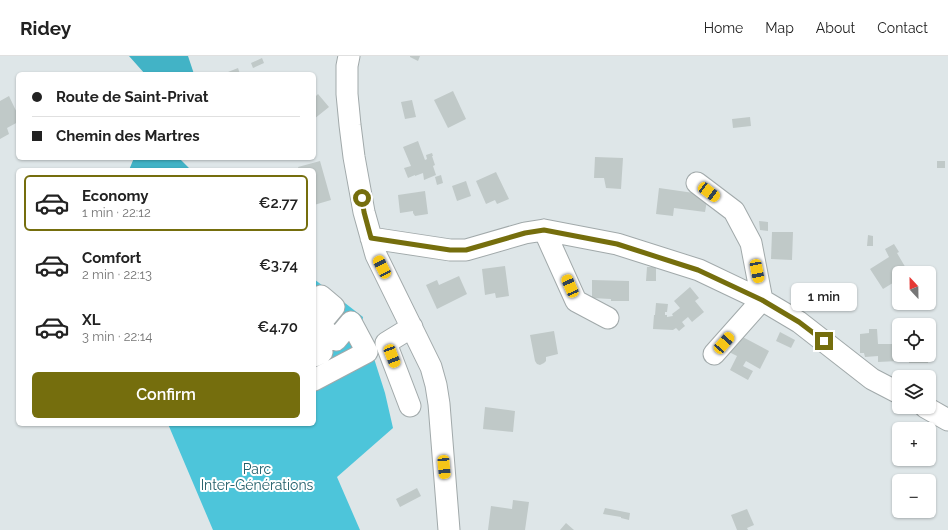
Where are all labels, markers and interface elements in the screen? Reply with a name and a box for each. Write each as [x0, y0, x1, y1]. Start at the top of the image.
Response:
text: Ridey [20, 17, 71, 39]
text: Home [704, 20, 743, 36]
text: Map [765, 20, 794, 36]
text: About [816, 20, 855, 36]
text: Contact [877, 20, 928, 36]
text: Route de Saint-Privat [56, 88, 209, 106]
text: Chemin des Martres [56, 127, 200, 145]
car [696, 180, 722, 204]
icon: car [34, 185, 70, 221]
text: Economy [82, 187, 149, 205]
route start [353, 189, 371, 207]
text: €2.77 [258, 194, 298, 212]
text: 1 min · 22:12 [82, 205, 151, 220]
icon: car [34, 247, 70, 283]
text: Comfort [82, 249, 141, 267]
car [371, 254, 393, 280]
text: €3.74 [259, 256, 298, 274]
car [749, 258, 765, 284]
north arrow [892, 266, 936, 310]
map controls [892, 266, 936, 518]
text: 2 min · 22:13 [82, 267, 152, 282]
car [560, 273, 580, 299]
callout: 1 min [791, 283, 857, 311]
text: 1 min [808, 289, 840, 304]
icon: car [34, 309, 70, 345]
text: XL [82, 311, 100, 329]
text: €4.70 [257, 318, 298, 336]
button: locate [892, 318, 936, 362]
text: 3 min · 22:14 [82, 329, 152, 344]
car [712, 330, 736, 356]
route end [815, 332, 833, 350]
car [382, 343, 402, 369]
button: layers [892, 370, 936, 414]
button: Confirm [32, 372, 300, 418]
button: + [892, 422, 936, 466]
car [437, 455, 451, 479]
park label: Parc Inter-Générations [201, 461, 314, 493]
button: − [892, 474, 936, 518]

